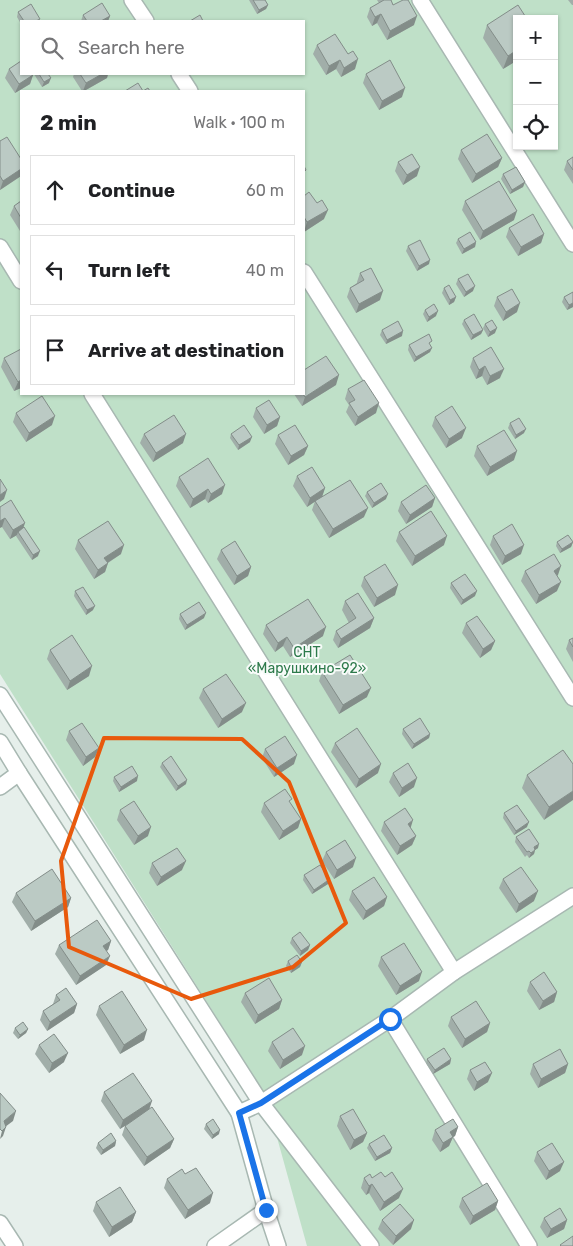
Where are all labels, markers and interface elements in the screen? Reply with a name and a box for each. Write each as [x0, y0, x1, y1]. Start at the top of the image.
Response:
map controls [513, 15, 558, 150]
button: + [513, 15, 558, 60]
search box [20, 20, 305, 75]
icon: search [38, 34, 66, 62]
text: Search here [78, 36, 185, 59]
button: − [513, 60, 558, 105]
button: locate [513, 105, 558, 150]
text: 2 min [40, 110, 97, 135]
text: Walk · 100 m [193, 113, 285, 132]
icon: ahead [41, 176, 69, 204]
text: Continue [88, 179, 175, 202]
text: 60 m [246, 181, 284, 200]
icon: left [41, 256, 69, 284]
text: Turn left [88, 259, 170, 282]
text: 40 m [246, 261, 284, 280]
icon: arrive [41, 336, 69, 364]
text: Arrive at destination [88, 339, 284, 362]
park label: СНТ «Марушкино-92» [248, 644, 366, 677]
route start [379, 1008, 402, 1031]
route end [255, 1199, 278, 1222]

